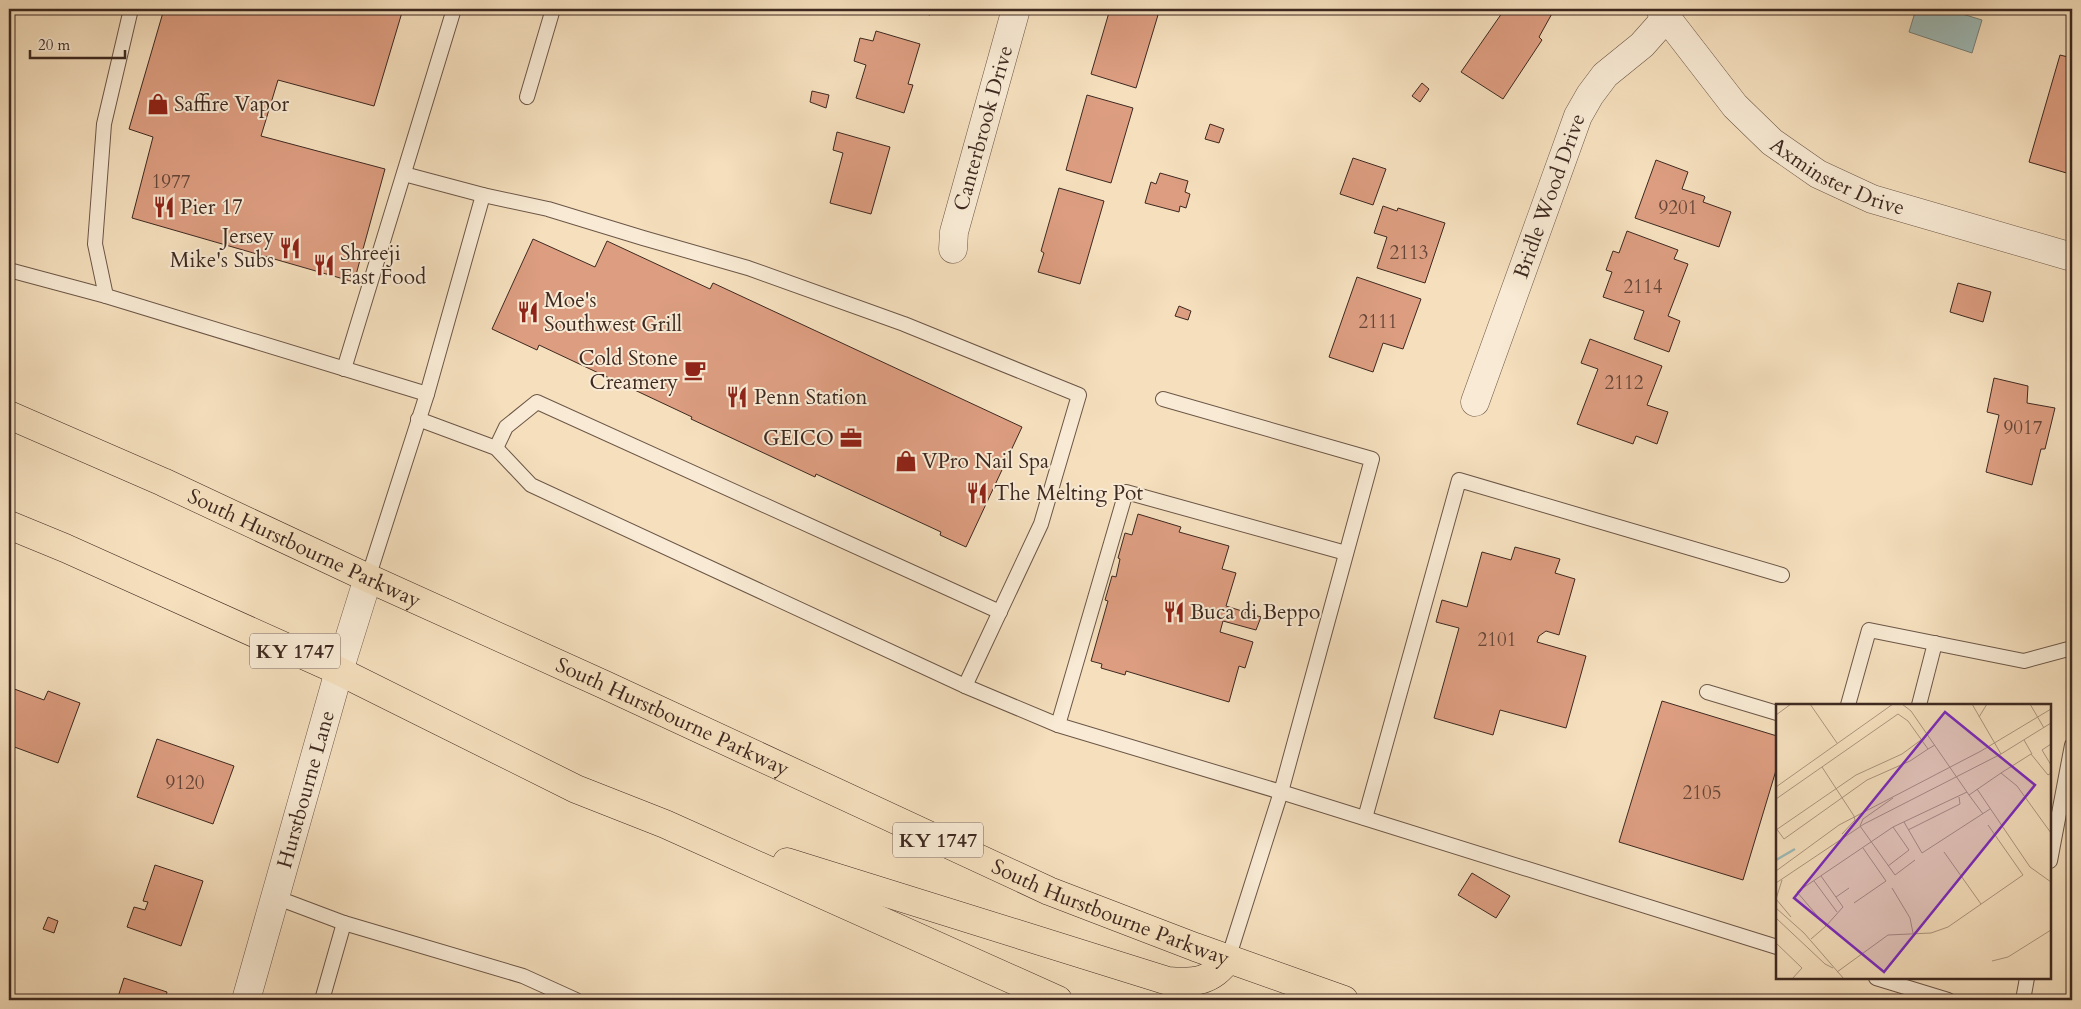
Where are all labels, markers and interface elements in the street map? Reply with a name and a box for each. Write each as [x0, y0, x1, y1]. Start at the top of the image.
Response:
scale bar [30, 28, 125, 60]
text: 20 m [38, 35, 70, 55]
street label: Canterbrook Drive [947, 42, 1020, 214]
place label: Saffire Vapor [174, 90, 290, 119]
shop icon: Saffire Vapor [145, 91, 171, 117]
street label: Bridle Wood Drive [1507, 110, 1593, 282]
street label: Axminster Drive [1764, 131, 1908, 223]
house number: 1977 [152, 169, 191, 195]
place label: Pier 17 [180, 193, 243, 222]
restaurant icon: Pier 17 [151, 194, 177, 220]
house number: 9201 [1659, 195, 1697, 221]
place label: Jersey Mike's Subs [170, 222, 274, 275]
restaurant icon: Jersey Mike's Subs [277, 235, 303, 261]
place label: Shreeji Fast Food [340, 239, 426, 292]
house number: 2113 [1390, 240, 1428, 266]
restaurant icon: Shreeji Fast Food [311, 252, 337, 278]
house number: 2114 [1624, 274, 1663, 300]
place label: Moe's Southwest Grill [544, 286, 682, 339]
restaurant icon: Moe's Southwest Grill [515, 299, 541, 325]
house number: 2111 [1359, 309, 1397, 335]
place label: Cold Stone Creamery [578, 344, 678, 397]
cafe icon: Cold Stone Creamery [682, 357, 708, 383]
house number: 2112 [1605, 370, 1644, 396]
place label: Penn Station [754, 383, 868, 412]
restaurant icon: Penn Station [724, 384, 750, 410]
house number: 9017 [2004, 415, 2043, 441]
place label: GEICO [763, 424, 834, 453]
office icon: GEICO [838, 425, 864, 451]
place label: VPro Nail Spa [922, 447, 1049, 476]
shop icon: VPro Nail Spa [893, 448, 919, 474]
place label: The Melting Pot [994, 479, 1143, 508]
restaurant icon: The Melting Pot [964, 480, 990, 506]
street label: South Hurstbourne Parkway [183, 482, 425, 615]
place label: Buca di Beppo [1190, 598, 1320, 627]
restaurant icon: Buca di Beppo [1161, 599, 1187, 625]
house number: 2101 [1478, 627, 1516, 653]
road number: KY 1747 [250, 634, 340, 668]
street label: South Hurstbourne Parkway [551, 651, 794, 783]
inset map [1776, 704, 2051, 979]
street label: Hurstbourne Lane [270, 707, 342, 872]
house number: 9120 [166, 770, 205, 796]
house number: 2105 [1683, 780, 1721, 806]
road number: KY 1747 [893, 822, 983, 858]
street label: South Hurstbourne Parkway [987, 852, 1233, 973]

